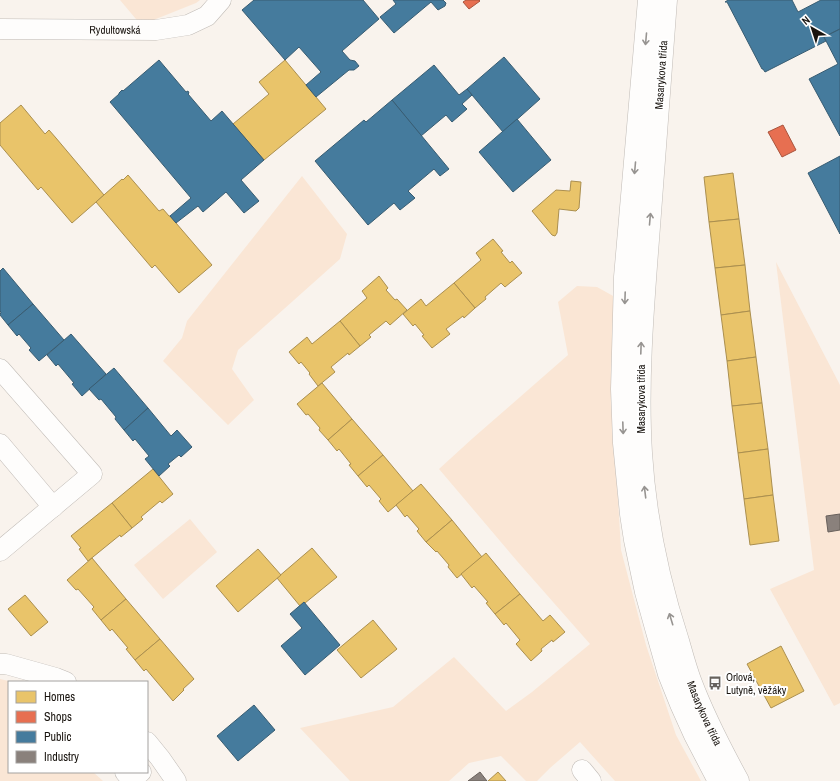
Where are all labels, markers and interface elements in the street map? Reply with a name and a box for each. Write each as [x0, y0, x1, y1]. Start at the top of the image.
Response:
north arrow [792, 8, 832, 48]
text: N [799, 13, 813, 28]
street label: Rydultowská [89, 23, 141, 37]
one-way arrow [642, 32, 649, 45]
street label: Masarykova třída [652, 40, 670, 110]
one-way arrow [631, 161, 638, 174]
one-way arrow [646, 213, 653, 226]
one-way arrow [621, 291, 629, 304]
one-way arrow [637, 342, 645, 355]
street label: Masarykova třída [634, 364, 648, 434]
one-way arrow [620, 421, 627, 434]
one-way arrow [641, 486, 649, 499]
one-way arrow [667, 613, 674, 626]
place label: Orlová, Lutyně, věžáky [726, 670, 787, 697]
bus stop icon: Orlová, Lutyně, věžáky [707, 675, 723, 691]
street label: Masarykova třída [684, 679, 725, 748]
legend [8, 681, 148, 773]
text: Homes [44, 689, 75, 705]
text: Shops [44, 709, 72, 725]
text: Public [44, 729, 71, 745]
text: Industry [44, 749, 79, 765]

